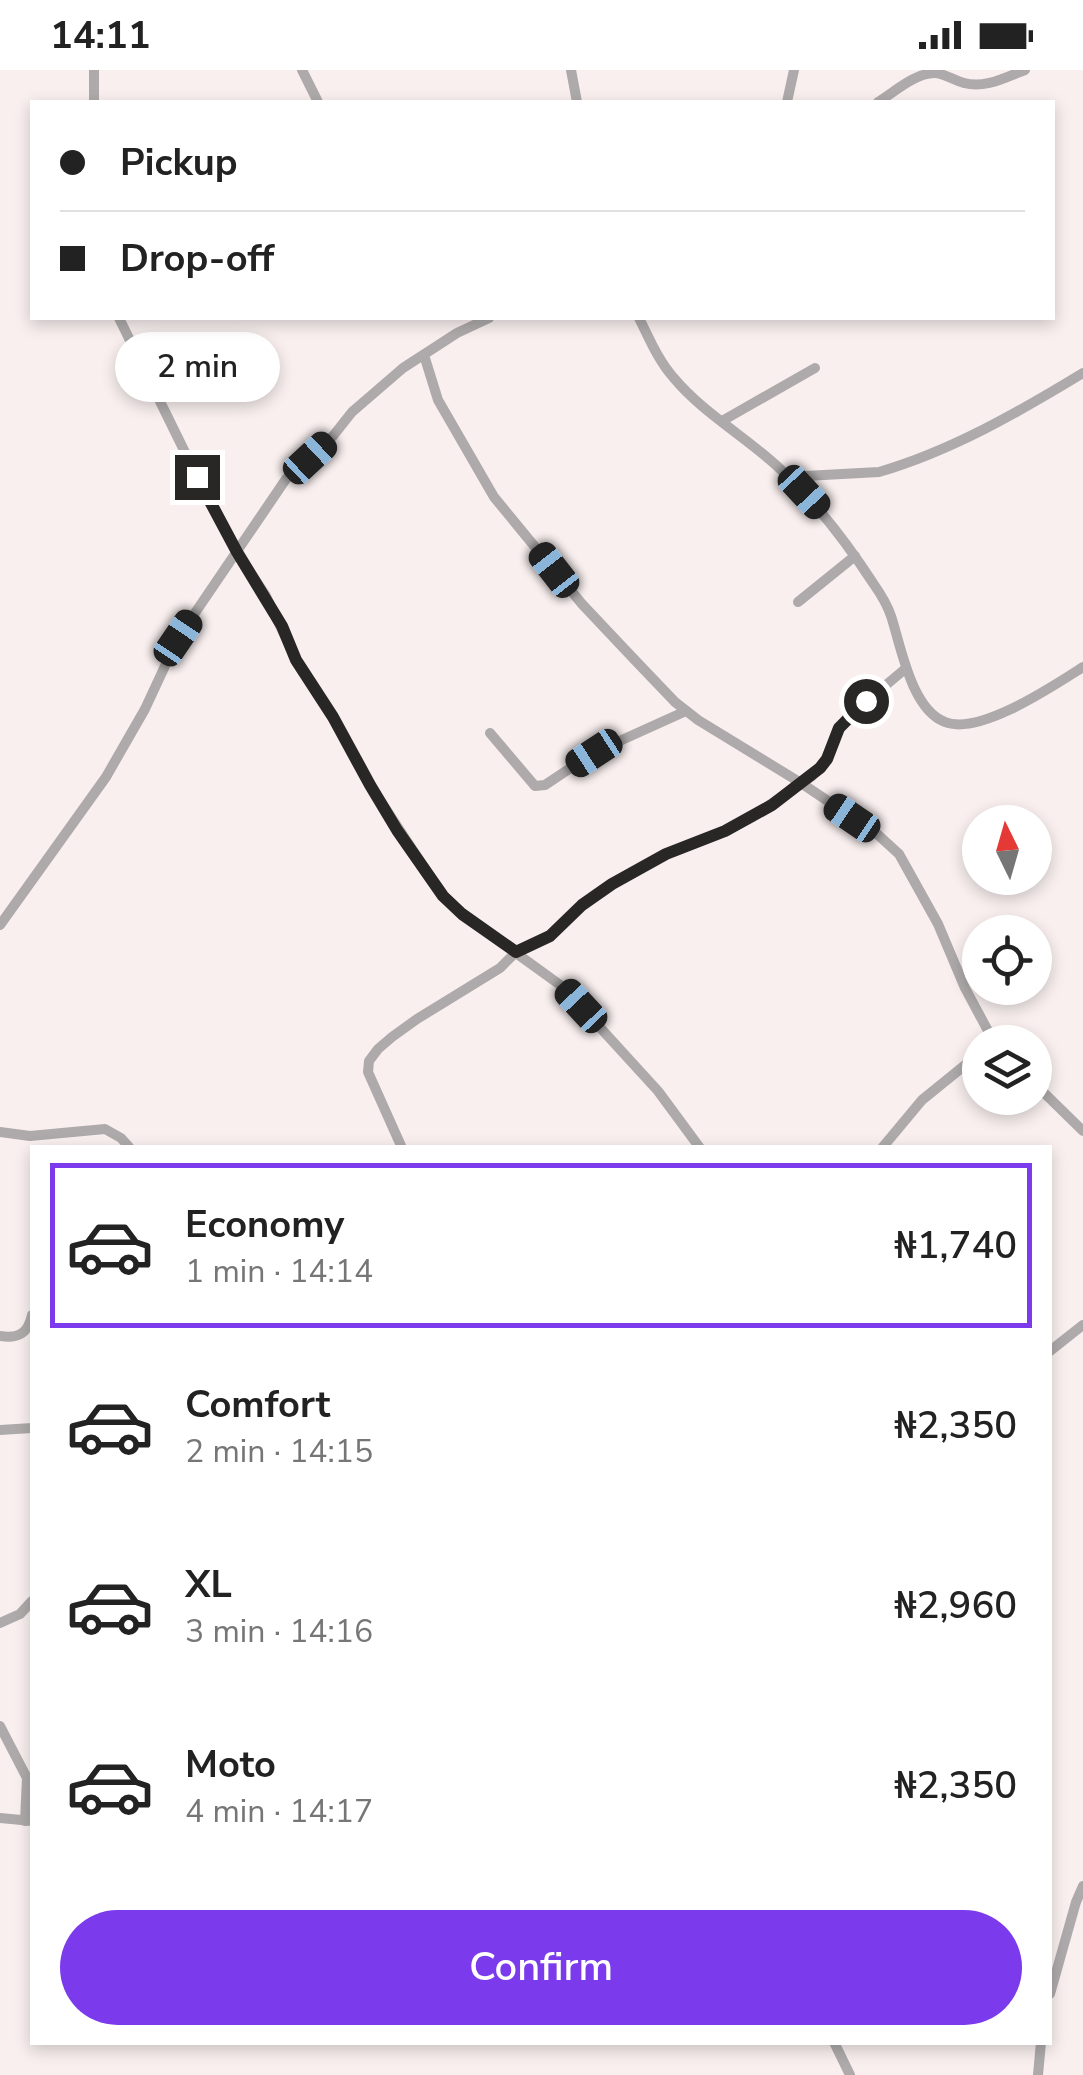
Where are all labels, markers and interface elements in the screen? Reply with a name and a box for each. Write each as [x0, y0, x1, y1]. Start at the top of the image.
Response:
text: 14:11 [50, 10, 151, 61]
text: Pickup [120, 137, 238, 188]
text: Drop-off [120, 233, 274, 284]
callout: 2 min [114, 332, 280, 402]
text: 2 min [157, 345, 238, 388]
car [278, 427, 342, 489]
route end [175, 455, 220, 500]
car [773, 460, 835, 524]
car [524, 537, 584, 603]
car [149, 605, 207, 671]
route start [844, 679, 889, 724]
car [561, 724, 627, 782]
car [819, 789, 885, 847]
north arrow [962, 805, 1052, 895]
map controls [962, 805, 1052, 1115]
button: locate [962, 915, 1052, 1005]
car [550, 974, 612, 1038]
button: layers [962, 1025, 1052, 1115]
text: Economy [185, 1199, 344, 1250]
icon: car [65, 1201, 155, 1291]
text: ₦1,740 [894, 1220, 1017, 1271]
text: 1 min · 14:14 [185, 1250, 373, 1293]
text: Comfort [185, 1379, 330, 1430]
icon: car [65, 1381, 155, 1471]
text: ₦2,350 [894, 1400, 1017, 1451]
text: 2 min · 14:15 [185, 1430, 373, 1473]
text: XL [185, 1559, 232, 1610]
icon: car [65, 1561, 155, 1651]
text: ₦2,960 [894, 1580, 1017, 1631]
text: 3 min · 14:16 [185, 1610, 373, 1653]
text: Moto [185, 1739, 276, 1790]
icon: car [65, 1741, 155, 1831]
text: ₦2,350 [894, 1760, 1017, 1811]
text: 4 min · 14:17 [185, 1790, 373, 1833]
button: Confirm [60, 1910, 1022, 2025]

